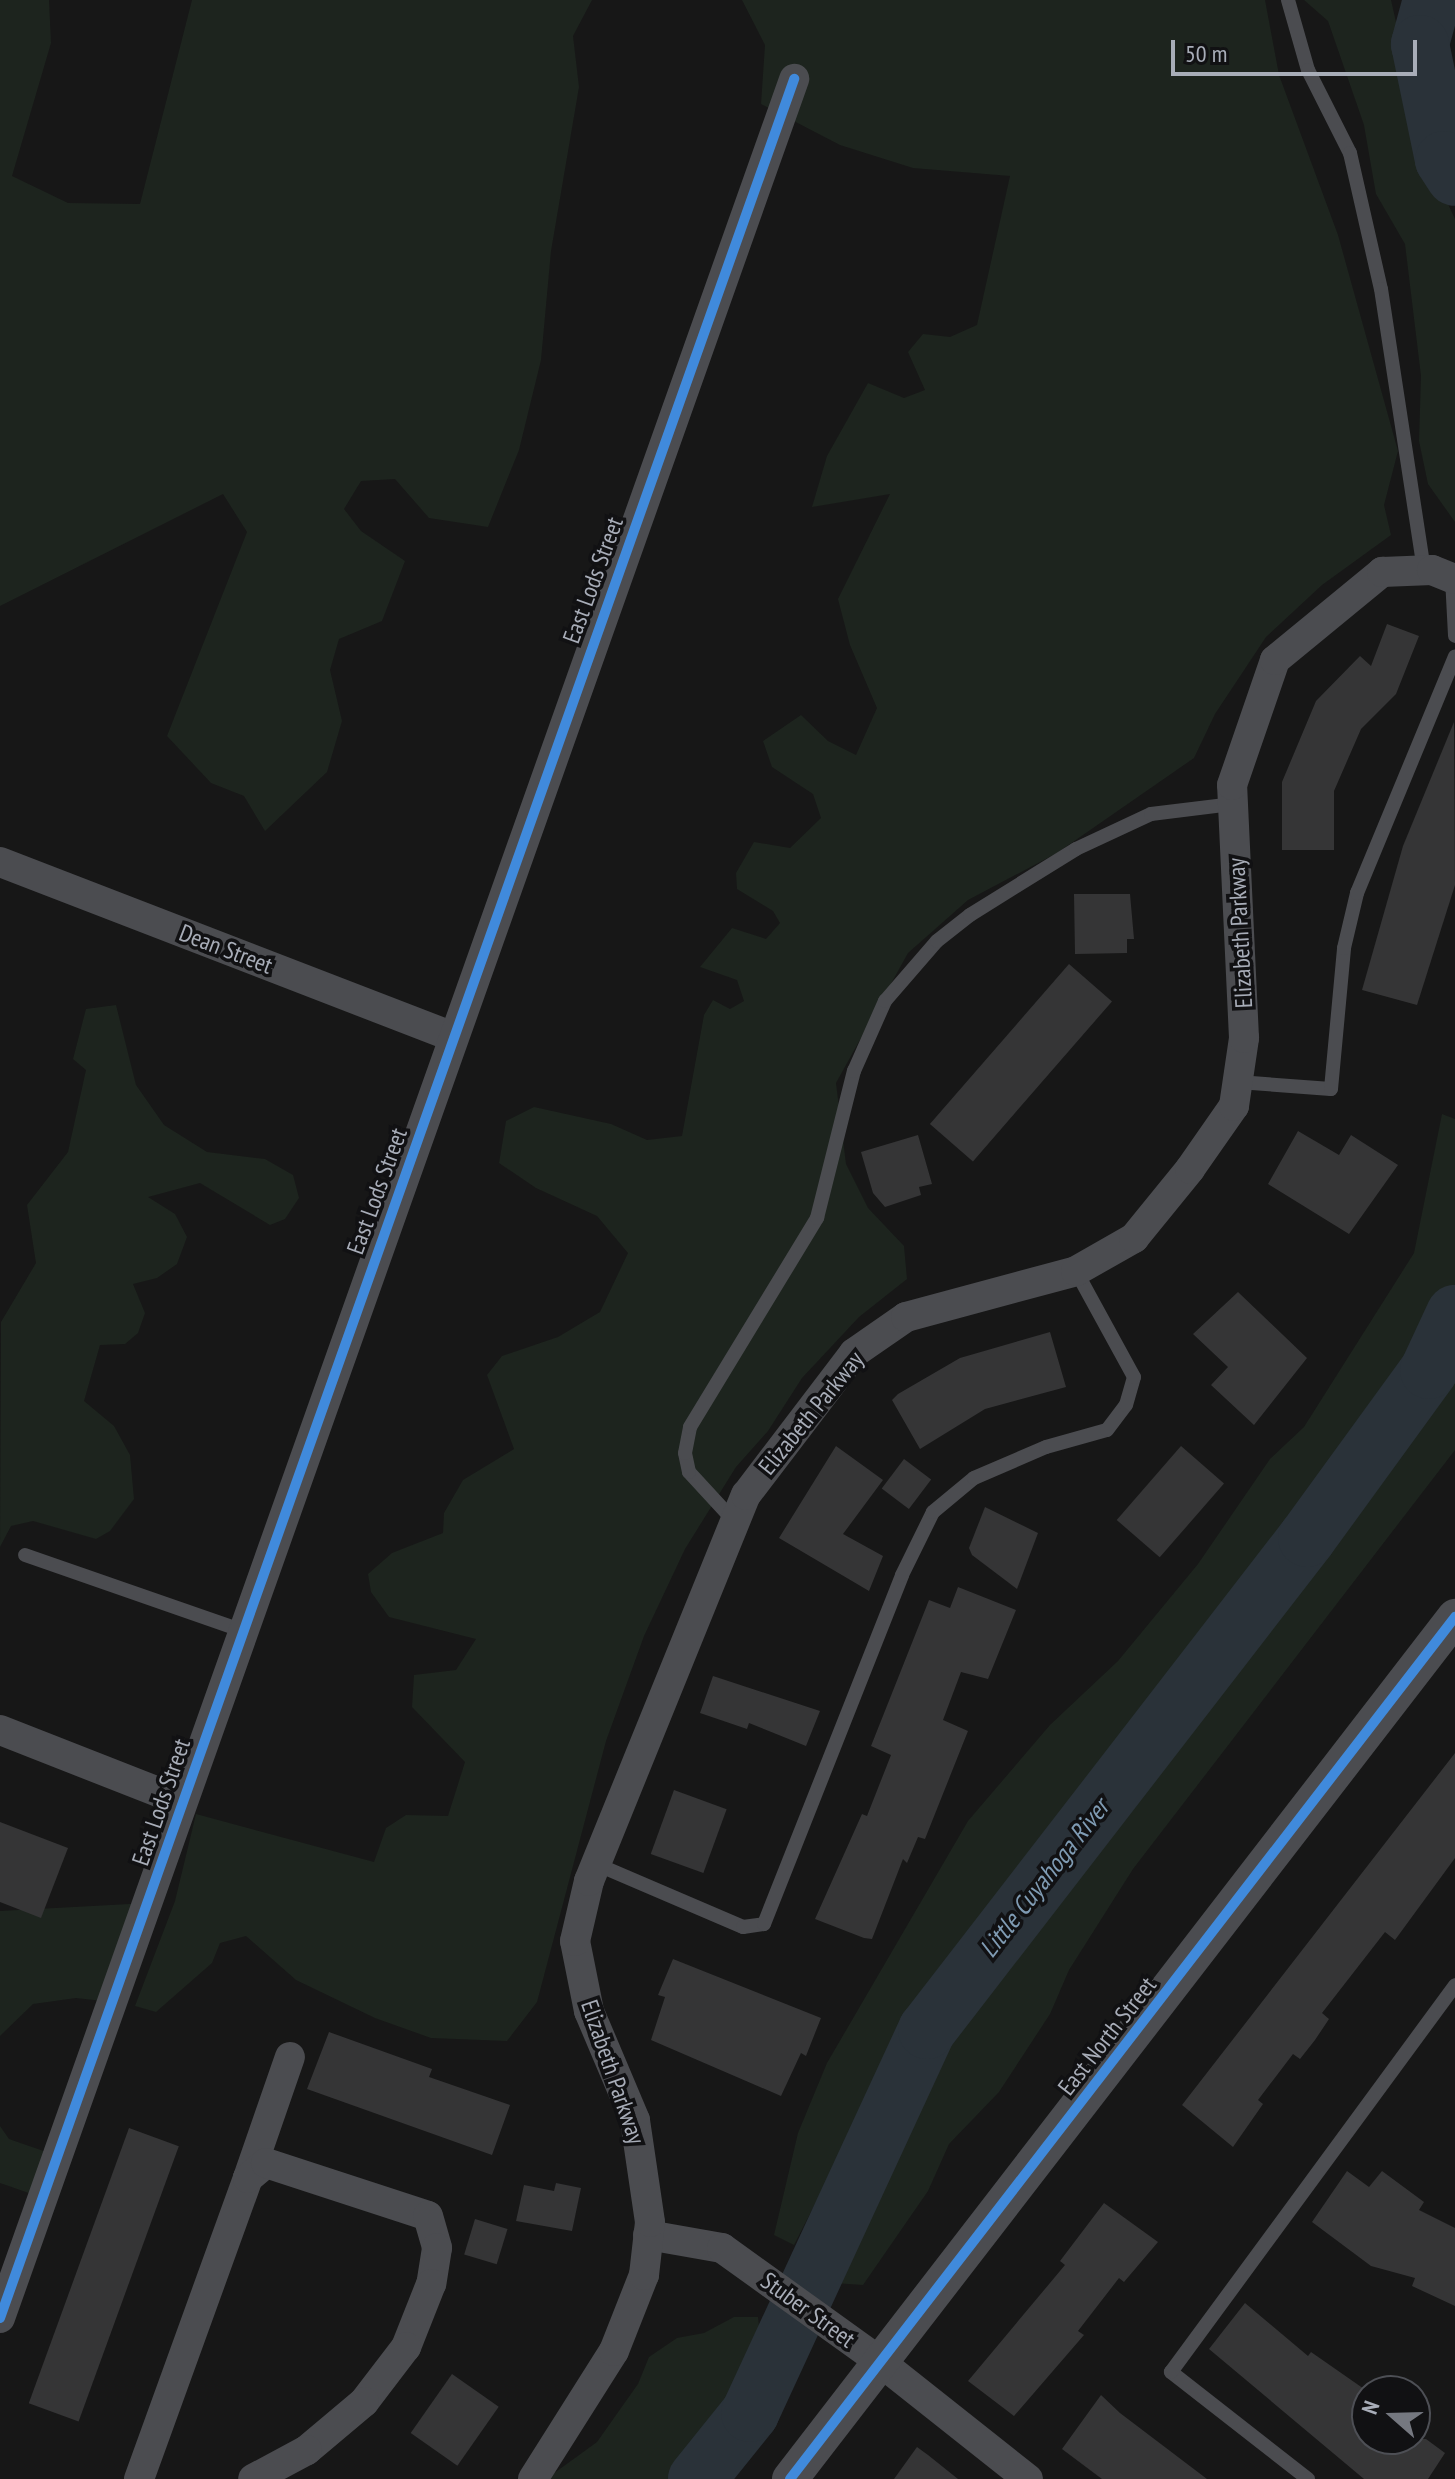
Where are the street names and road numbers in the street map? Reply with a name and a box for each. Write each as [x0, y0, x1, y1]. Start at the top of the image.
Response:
street label: East Lods Street [557, 513, 629, 647]
street label: Elizabeth Parkway [1222, 857, 1258, 1009]
street label: Dean Street [175, 918, 277, 980]
street label: East Lods Street [341, 1124, 413, 1258]
street label: Elizabeth Parkway [752, 1346, 870, 1480]
street label: East Lods Street [126, 1735, 196, 1869]
street label: East North Street [1052, 1971, 1162, 2101]
street label: Elizabeth Parkway [575, 1996, 651, 2148]
street label: Stuber Street [755, 2266, 861, 2354]

